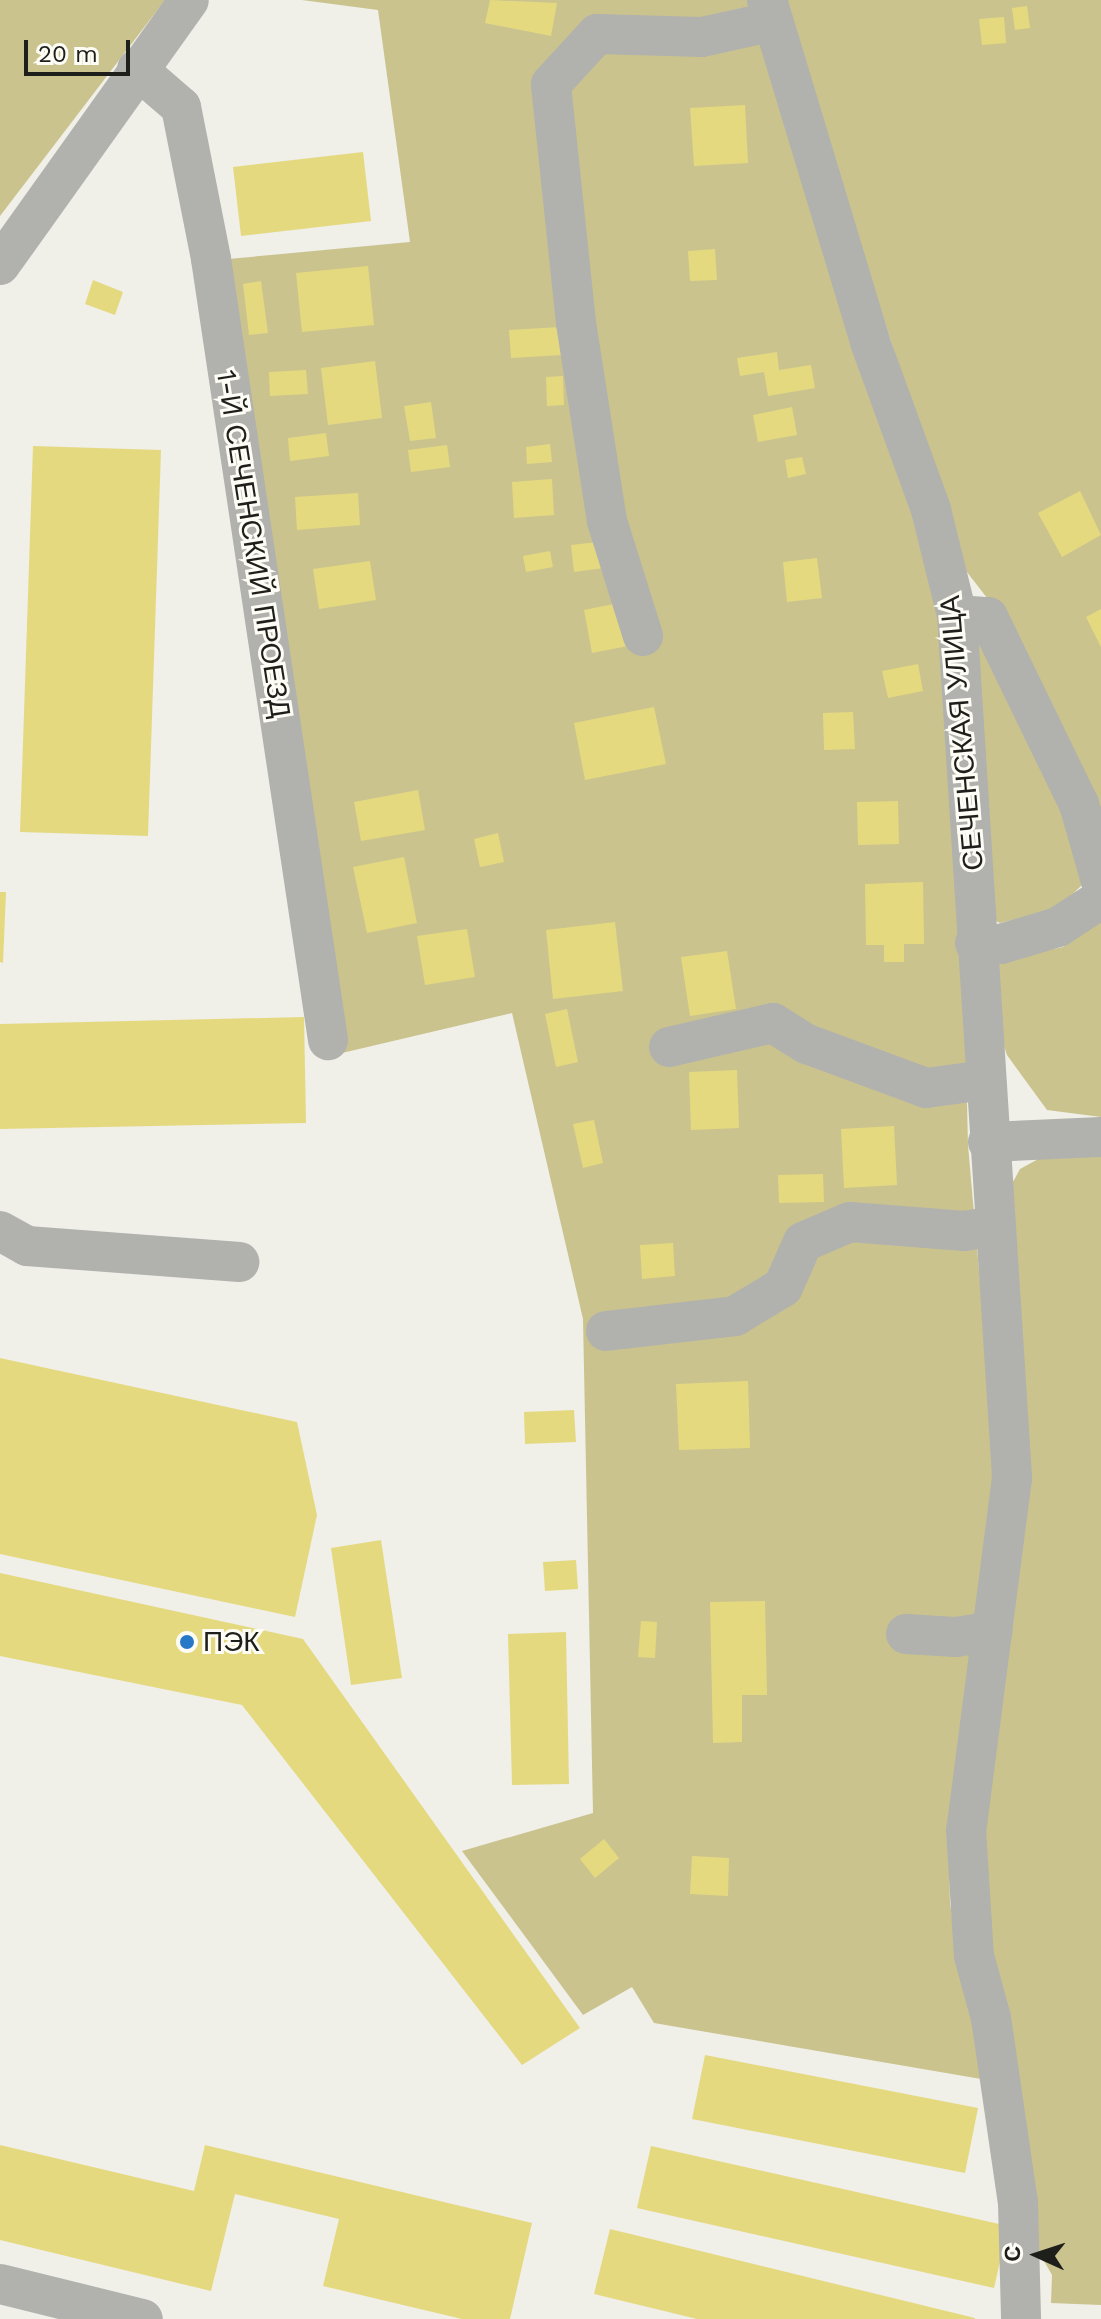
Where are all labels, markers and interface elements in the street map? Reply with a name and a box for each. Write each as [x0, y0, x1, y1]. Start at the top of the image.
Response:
scale bar [28, 24, 134, 74]
text: 20 m [38, 40, 98, 68]
street label: 1-Й СЕЧЕНСКИЙ ПРОЕЗД [209, 368, 297, 720]
street label: СЕЧЕНСКАЯ УЛИЦА [933, 594, 991, 872]
place label: ПЭК [203, 1625, 260, 1659]
marker: ПЭК [178, 1633, 196, 1651]
north arrow [997, 2215, 1077, 2295]
text: С [1000, 2245, 1025, 2262]

